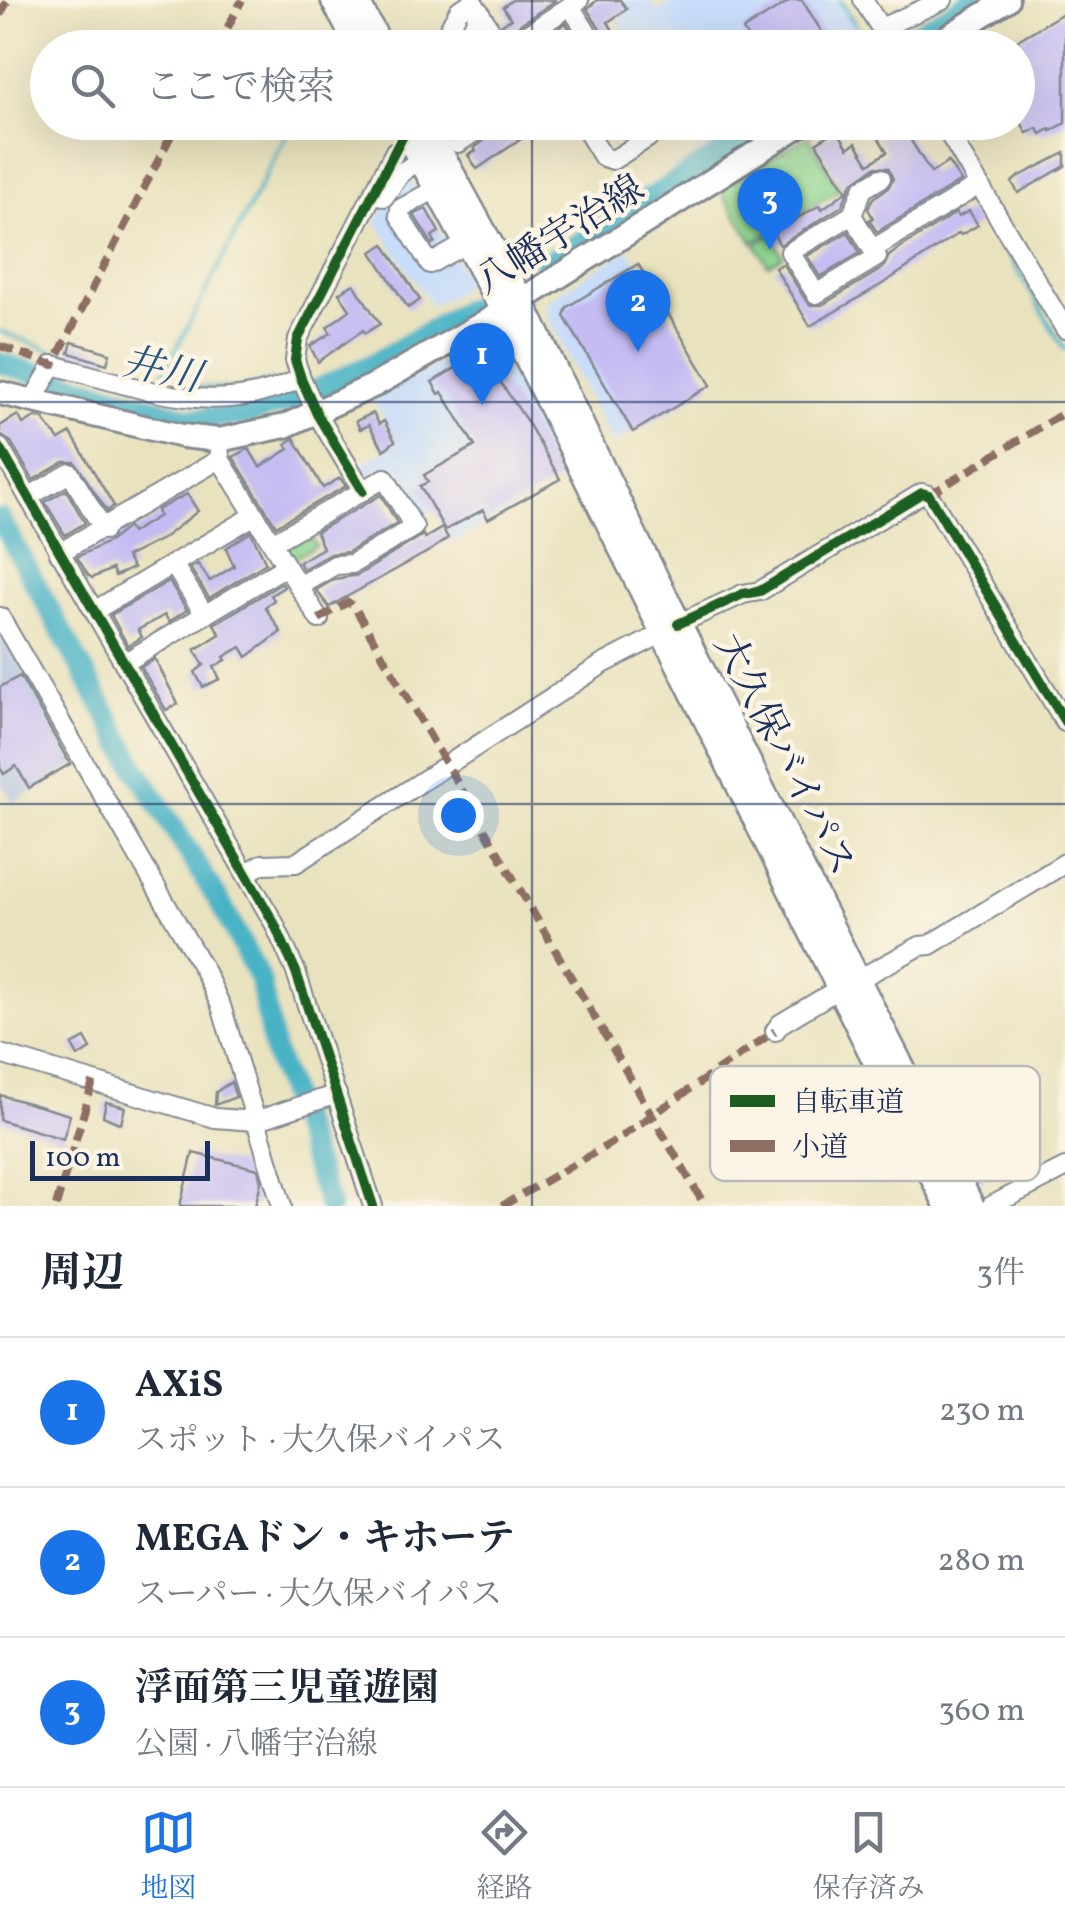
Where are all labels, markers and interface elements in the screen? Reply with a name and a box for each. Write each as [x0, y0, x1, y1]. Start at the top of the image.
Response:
search box [30, 30, 1035, 140]
icon: search [65, 58, 120, 113]
text: ここで検索 [145, 63, 335, 116]
street label: 八幡宇治線 [466, 164, 655, 310]
pin: 3 [738, 168, 802, 250]
pin: 2 [606, 270, 670, 352]
pin: 1 [450, 322, 514, 405]
water label: 井川 [116, 336, 210, 409]
street label: 大久保バイパス [699, 625, 867, 886]
your location [433, 790, 484, 841]
legend [710, 1066, 1040, 1181]
text: 自転車道 [792, 1084, 904, 1123]
text: 小道 [792, 1129, 848, 1168]
scale bar [30, 1136, 210, 1180]
text: 100 m [45, 1139, 120, 1178]
text: 周辺 [40, 1246, 124, 1305]
text: 3件 [977, 1253, 1025, 1297]
text: AXiS [135, 1360, 223, 1413]
text: 1 [66, 1390, 79, 1434]
text: 230 m [939, 1390, 1025, 1434]
text: スポット · 大久保バイパス [135, 1420, 505, 1464]
text: MEGAドン・キホーテ [135, 1514, 515, 1567]
text: 2 [64, 1540, 81, 1584]
text: 280 m [938, 1540, 1025, 1584]
text: スーパー · 大久保バイパス [135, 1574, 502, 1618]
text: 浮面第三児童遊園 [135, 1664, 439, 1717]
text: 3 [64, 1690, 81, 1734]
text: 360 m [938, 1690, 1025, 1734]
text: 公園 · 八幡宇治線 [135, 1724, 378, 1768]
tab: 地図 [140, 1805, 196, 1909]
tab: 経路 [476, 1805, 533, 1909]
tab: 保存済み [813, 1805, 925, 1909]

